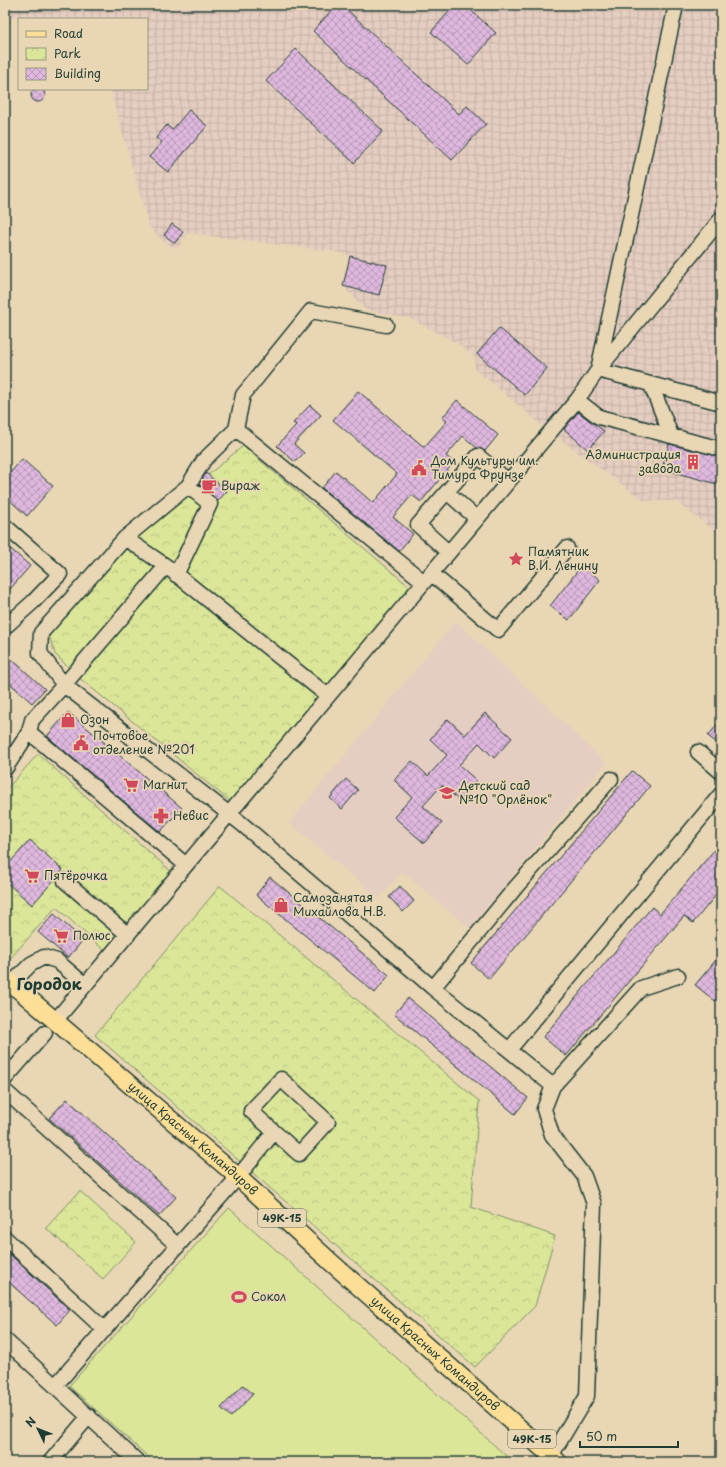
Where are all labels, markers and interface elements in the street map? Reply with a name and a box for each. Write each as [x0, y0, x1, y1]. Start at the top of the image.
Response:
legend [18, 18, 148, 90]
text: Road [54, 24, 83, 42]
text: Park [54, 44, 81, 62]
text: Building [54, 64, 101, 82]
place label: Администрация завода [586, 445, 682, 477]
place label: Дом Культуры им. Тимура Фрунзе [430, 451, 539, 483]
building icon: Администрация завода [684, 453, 702, 471]
public building icon: Дом Культуры им. Тимура Фрунзе [410, 459, 428, 477]
place label: Вираж [221, 476, 260, 494]
cafe icon: Вираж [200, 477, 218, 495]
place label: Памятник В.И. Ленину [528, 542, 599, 574]
place icon: Памятник В.И. Ленину [507, 550, 525, 568]
place label: Озон [80, 710, 109, 728]
shop icon: Озон [59, 711, 77, 729]
place label: Почтовое отделение №201 [93, 726, 195, 758]
public building icon: Почтовое отделение №201 [72, 734, 90, 752]
place label: Магнит [143, 775, 188, 793]
supermarket icon: Магнит [122, 776, 140, 794]
place label: Детский сад №10 "Орлёнок" [458, 776, 552, 808]
school or university icon: Детский сад №10 "Орлёнок" [438, 784, 456, 802]
place label: Невис [173, 806, 209, 824]
pharmacy icon: Невис [152, 807, 170, 825]
place label: Пятёрочка [44, 866, 108, 884]
supermarket icon: Пятёрочка [23, 867, 41, 885]
place label: Самозанятая Михайлова Н.В. [293, 888, 387, 920]
shop icon: Самозанятая Михайлова Н.В. [272, 896, 290, 914]
place label: Полюс [73, 926, 111, 944]
supermarket icon: Полюс [52, 927, 70, 945]
district label: Городок [16, 971, 82, 995]
street label: улица Красных Командиров [124, 1077, 262, 1199]
road number: 49К-15 [258, 1209, 306, 1227]
place label: Сокол [251, 1287, 286, 1305]
sports icon: Сокол [230, 1288, 248, 1306]
street label: улица Красных Командиров [367, 1291, 504, 1415]
north arrow [18, 1409, 58, 1449]
text: N [21, 1413, 40, 1431]
scale bar [580, 1423, 678, 1449]
text: 50 m [586, 1427, 617, 1445]
road number: 49К-15 [508, 1430, 556, 1448]

